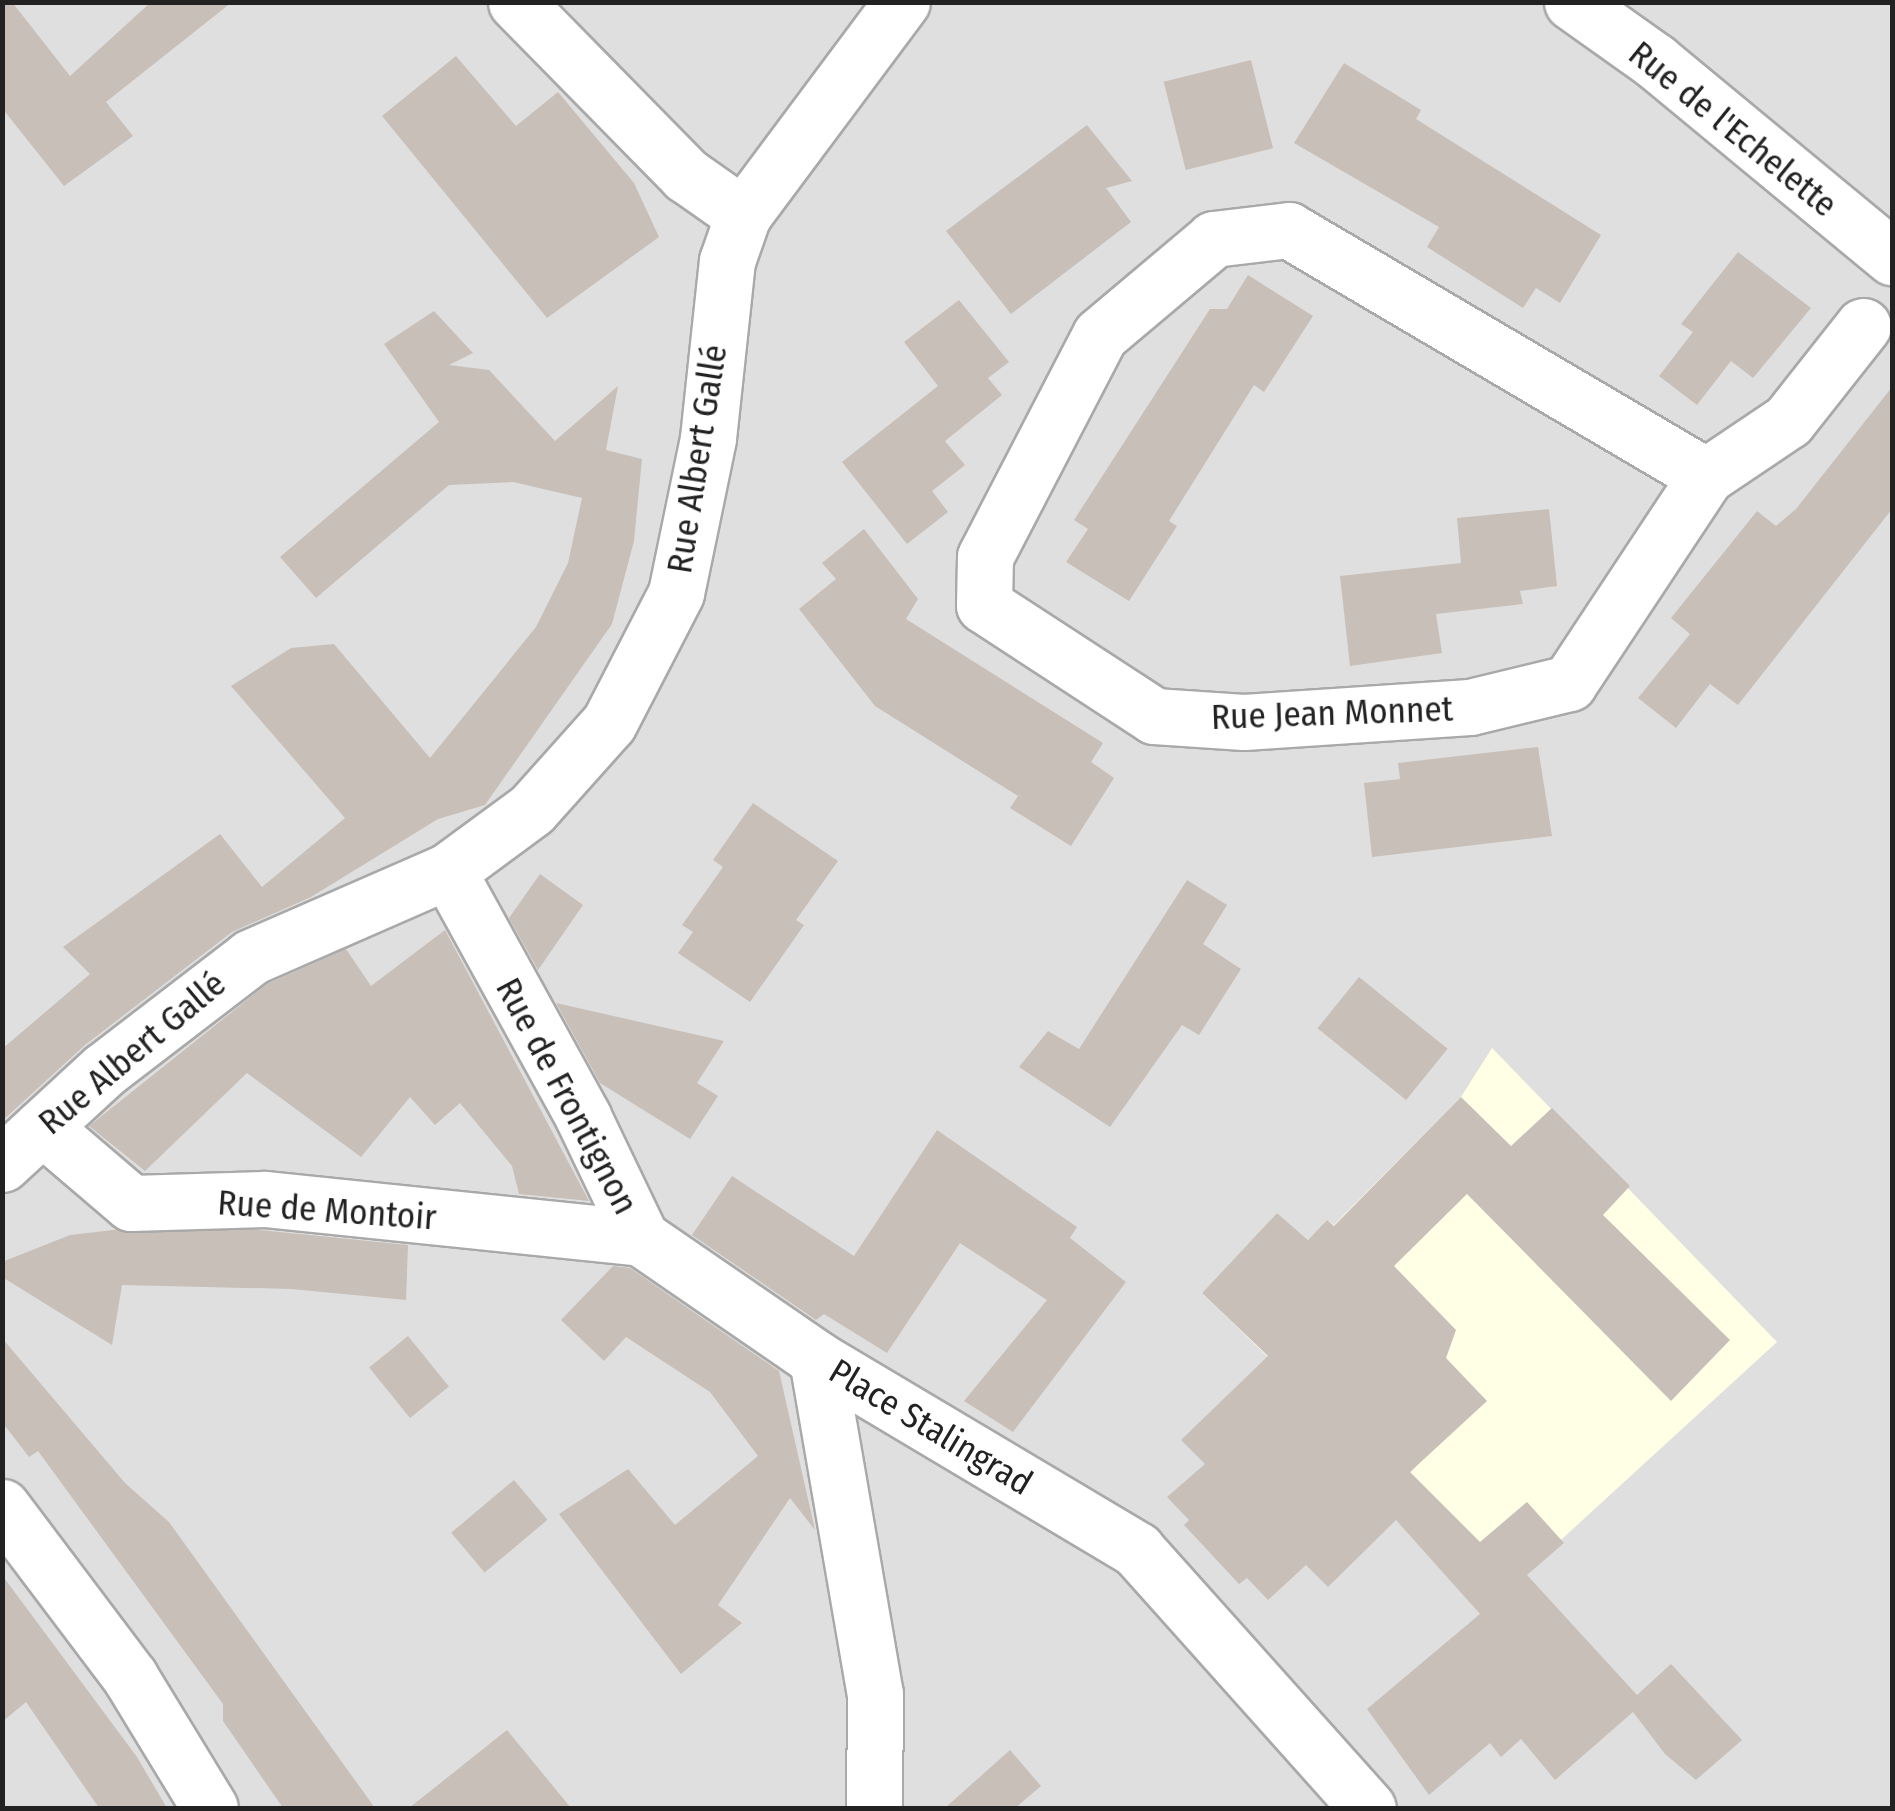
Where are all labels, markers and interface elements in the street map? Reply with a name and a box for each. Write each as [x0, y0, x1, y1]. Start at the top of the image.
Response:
street label: Rue de l'Echelette [1621, 32, 1845, 226]
street label: Rue Albert Gallé [658, 342, 736, 576]
street label: Rue Jean Monnet [1210, 688, 1454, 738]
street label: Rue Albert Gallé [30, 963, 234, 1143]
street label: Rue de Frontignon [487, 971, 647, 1221]
street label: Rue de Montoir [216, 1181, 438, 1239]
street label: Place Stalingrad [822, 1350, 1040, 1504]

